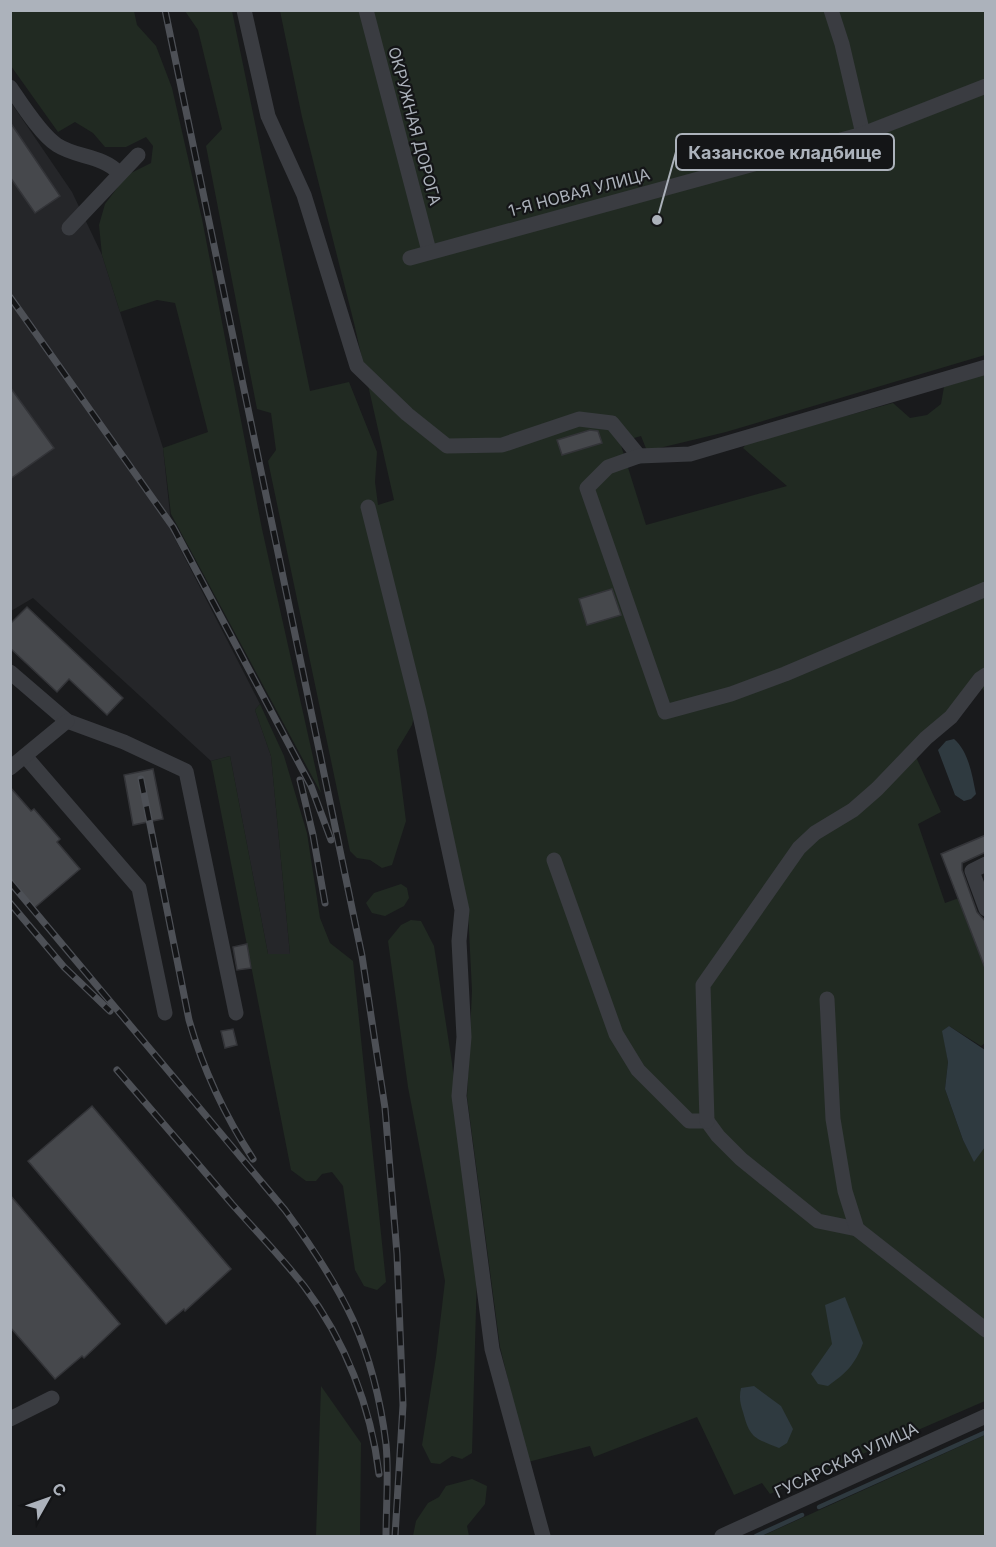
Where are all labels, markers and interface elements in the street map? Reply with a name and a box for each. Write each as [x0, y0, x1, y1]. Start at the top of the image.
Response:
street label: ОКРУЖНАЯ ДОРОГА [384, 45, 446, 207]
callout: Казанское кладбище [676, 134, 894, 170]
text: Казанское кладбище [688, 142, 882, 163]
street label: 1-Я НОВАЯ УЛИЦА [506, 163, 652, 221]
street label: ГУСАРСКАЯ УЛИЦА [771, 1418, 921, 1502]
north arrow [18, 1469, 78, 1529]
text: С [48, 1478, 71, 1500]

